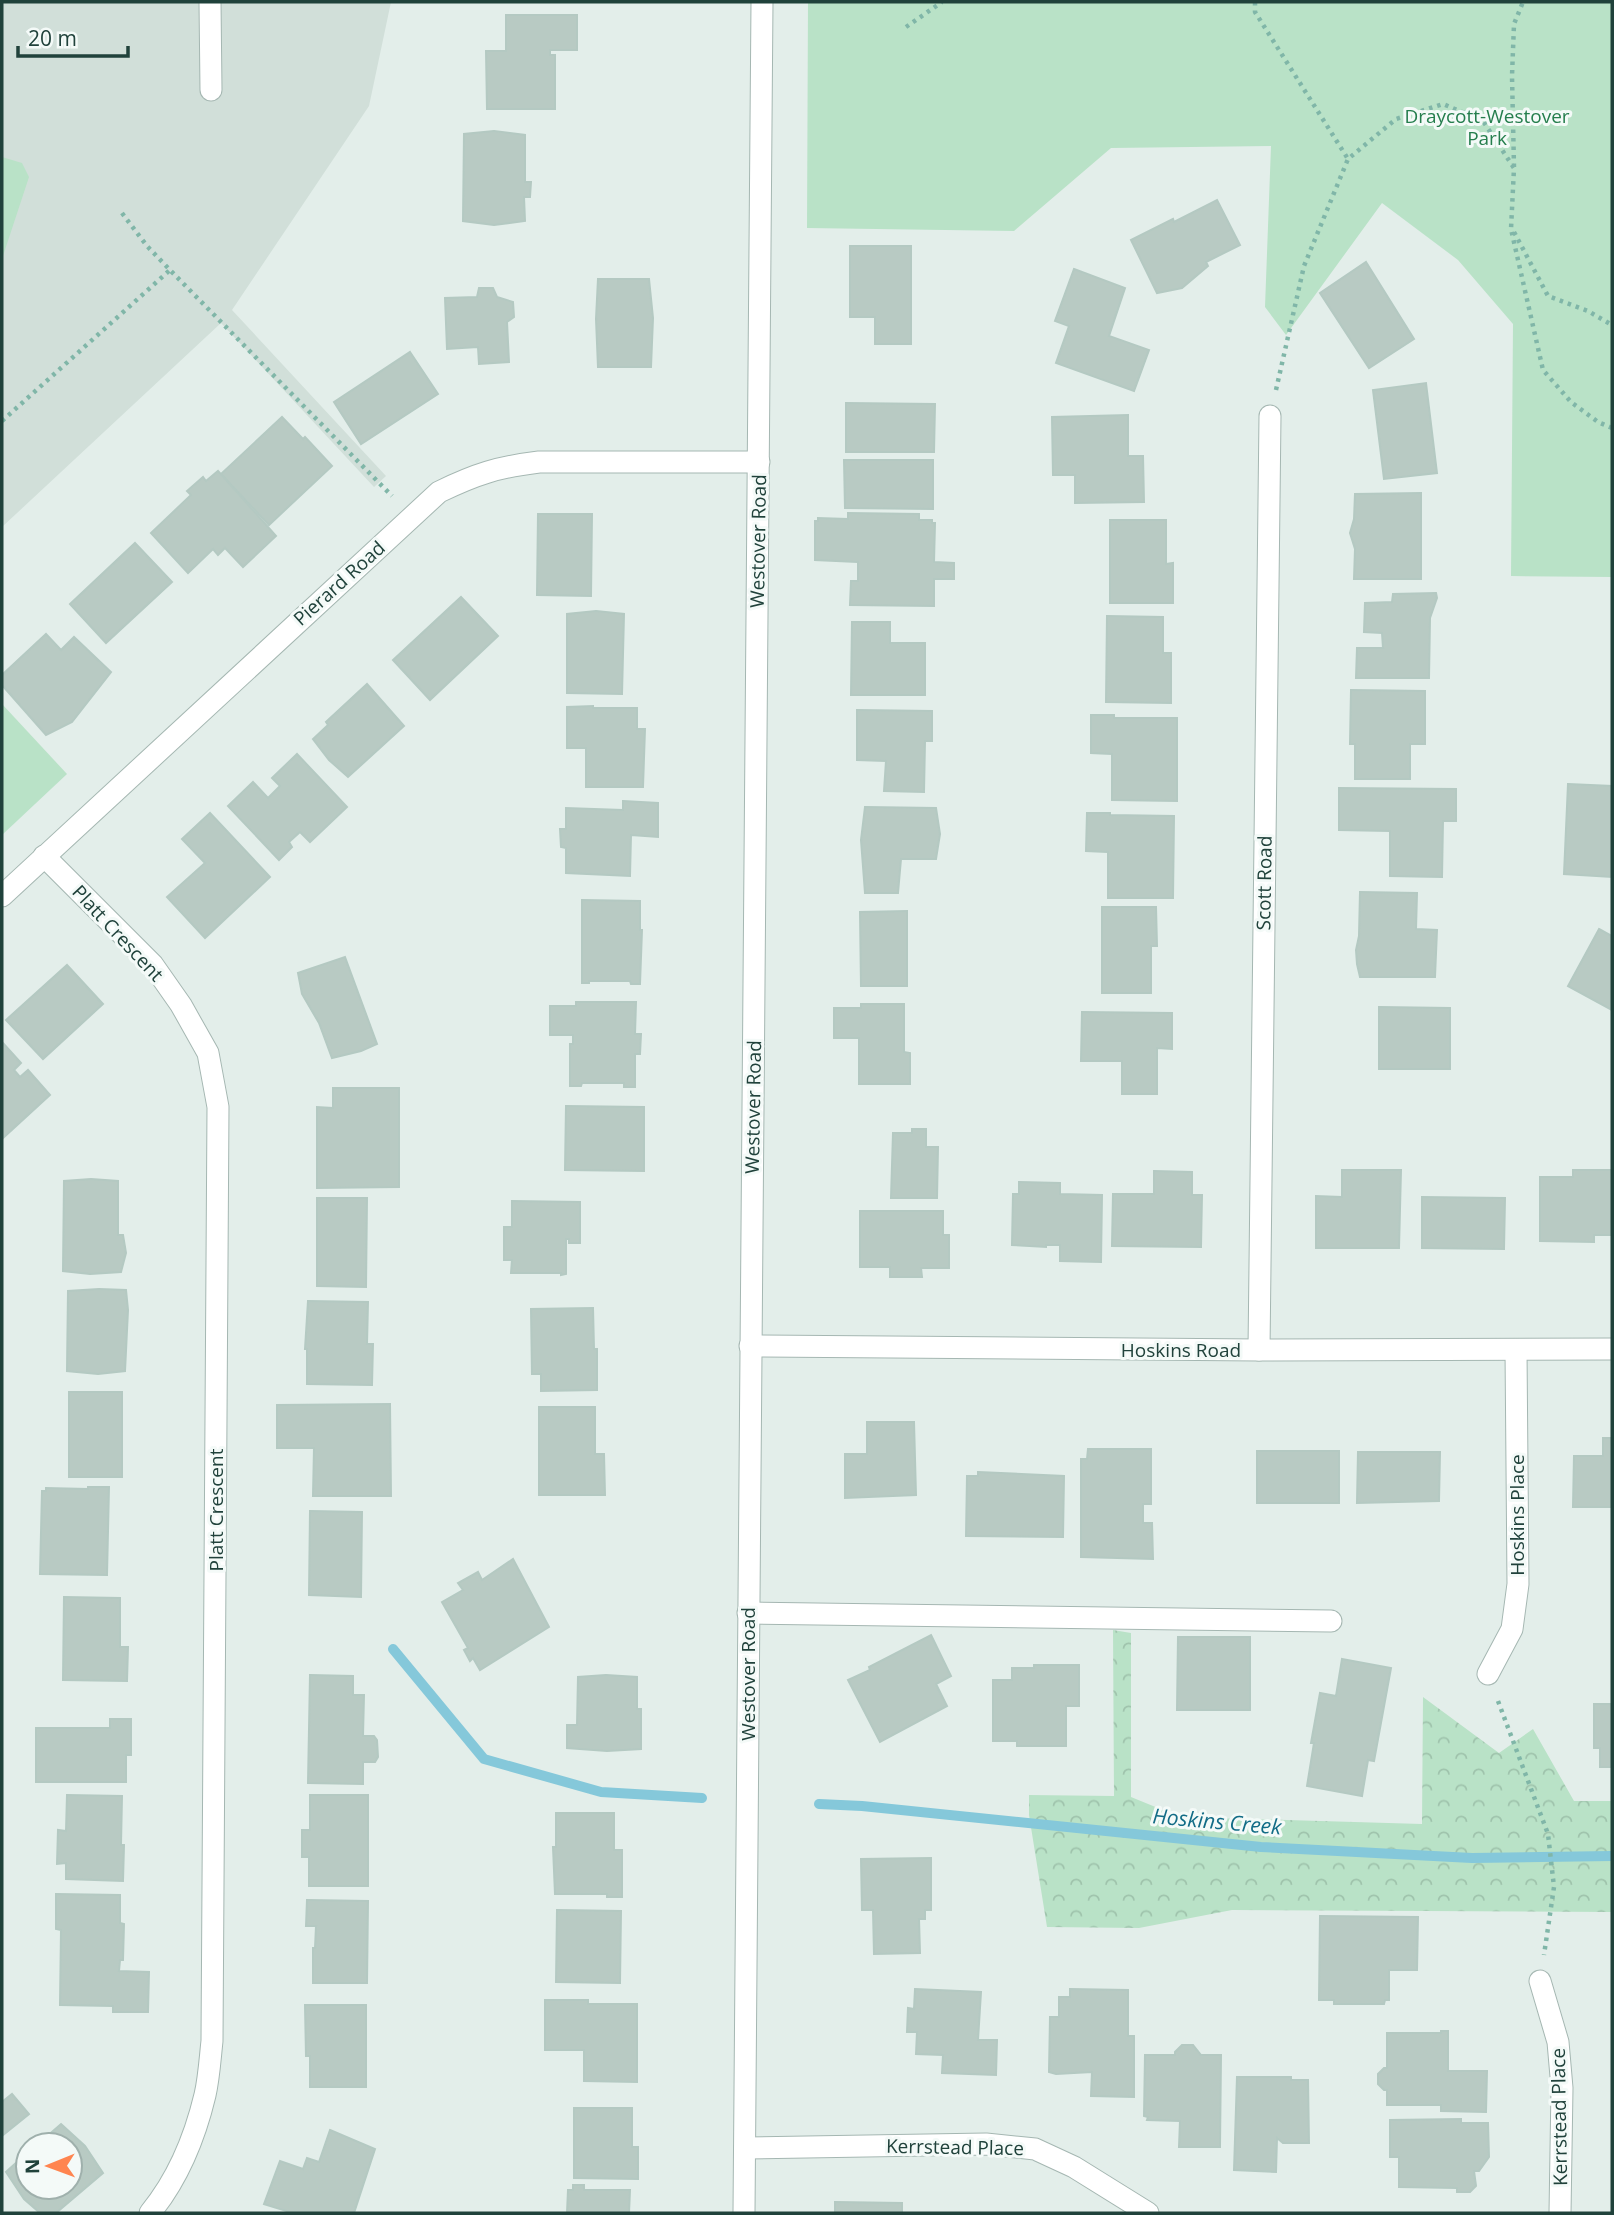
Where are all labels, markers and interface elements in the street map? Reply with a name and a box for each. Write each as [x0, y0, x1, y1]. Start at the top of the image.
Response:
scale bar [18, 14, 128, 58]
text: 20 m [28, 24, 77, 52]
park label: Draycott-Westover Park [1404, 103, 1570, 151]
street label: Westover Road [744, 474, 772, 608]
street label: Pierard Road [288, 535, 390, 631]
street label: Scott Road [1250, 835, 1278, 931]
street label: Platt Crescent [67, 879, 170, 987]
street label: Westover Road [739, 1040, 767, 1174]
street label: Hoskins Road [1121, 1337, 1241, 1363]
street label: Platt Crescent [203, 1448, 229, 1571]
street label: Hoskins Place [1504, 1454, 1530, 1576]
street label: Westover Road [735, 1607, 761, 1741]
water label: Hoskins Creek [1152, 1801, 1283, 1841]
street label: Kerrstead Place [1545, 2048, 1573, 2186]
north arrow [14, 2131, 84, 2201]
street label: Kerrstead Place [886, 2133, 1024, 2161]
text: N [19, 2158, 45, 2174]

